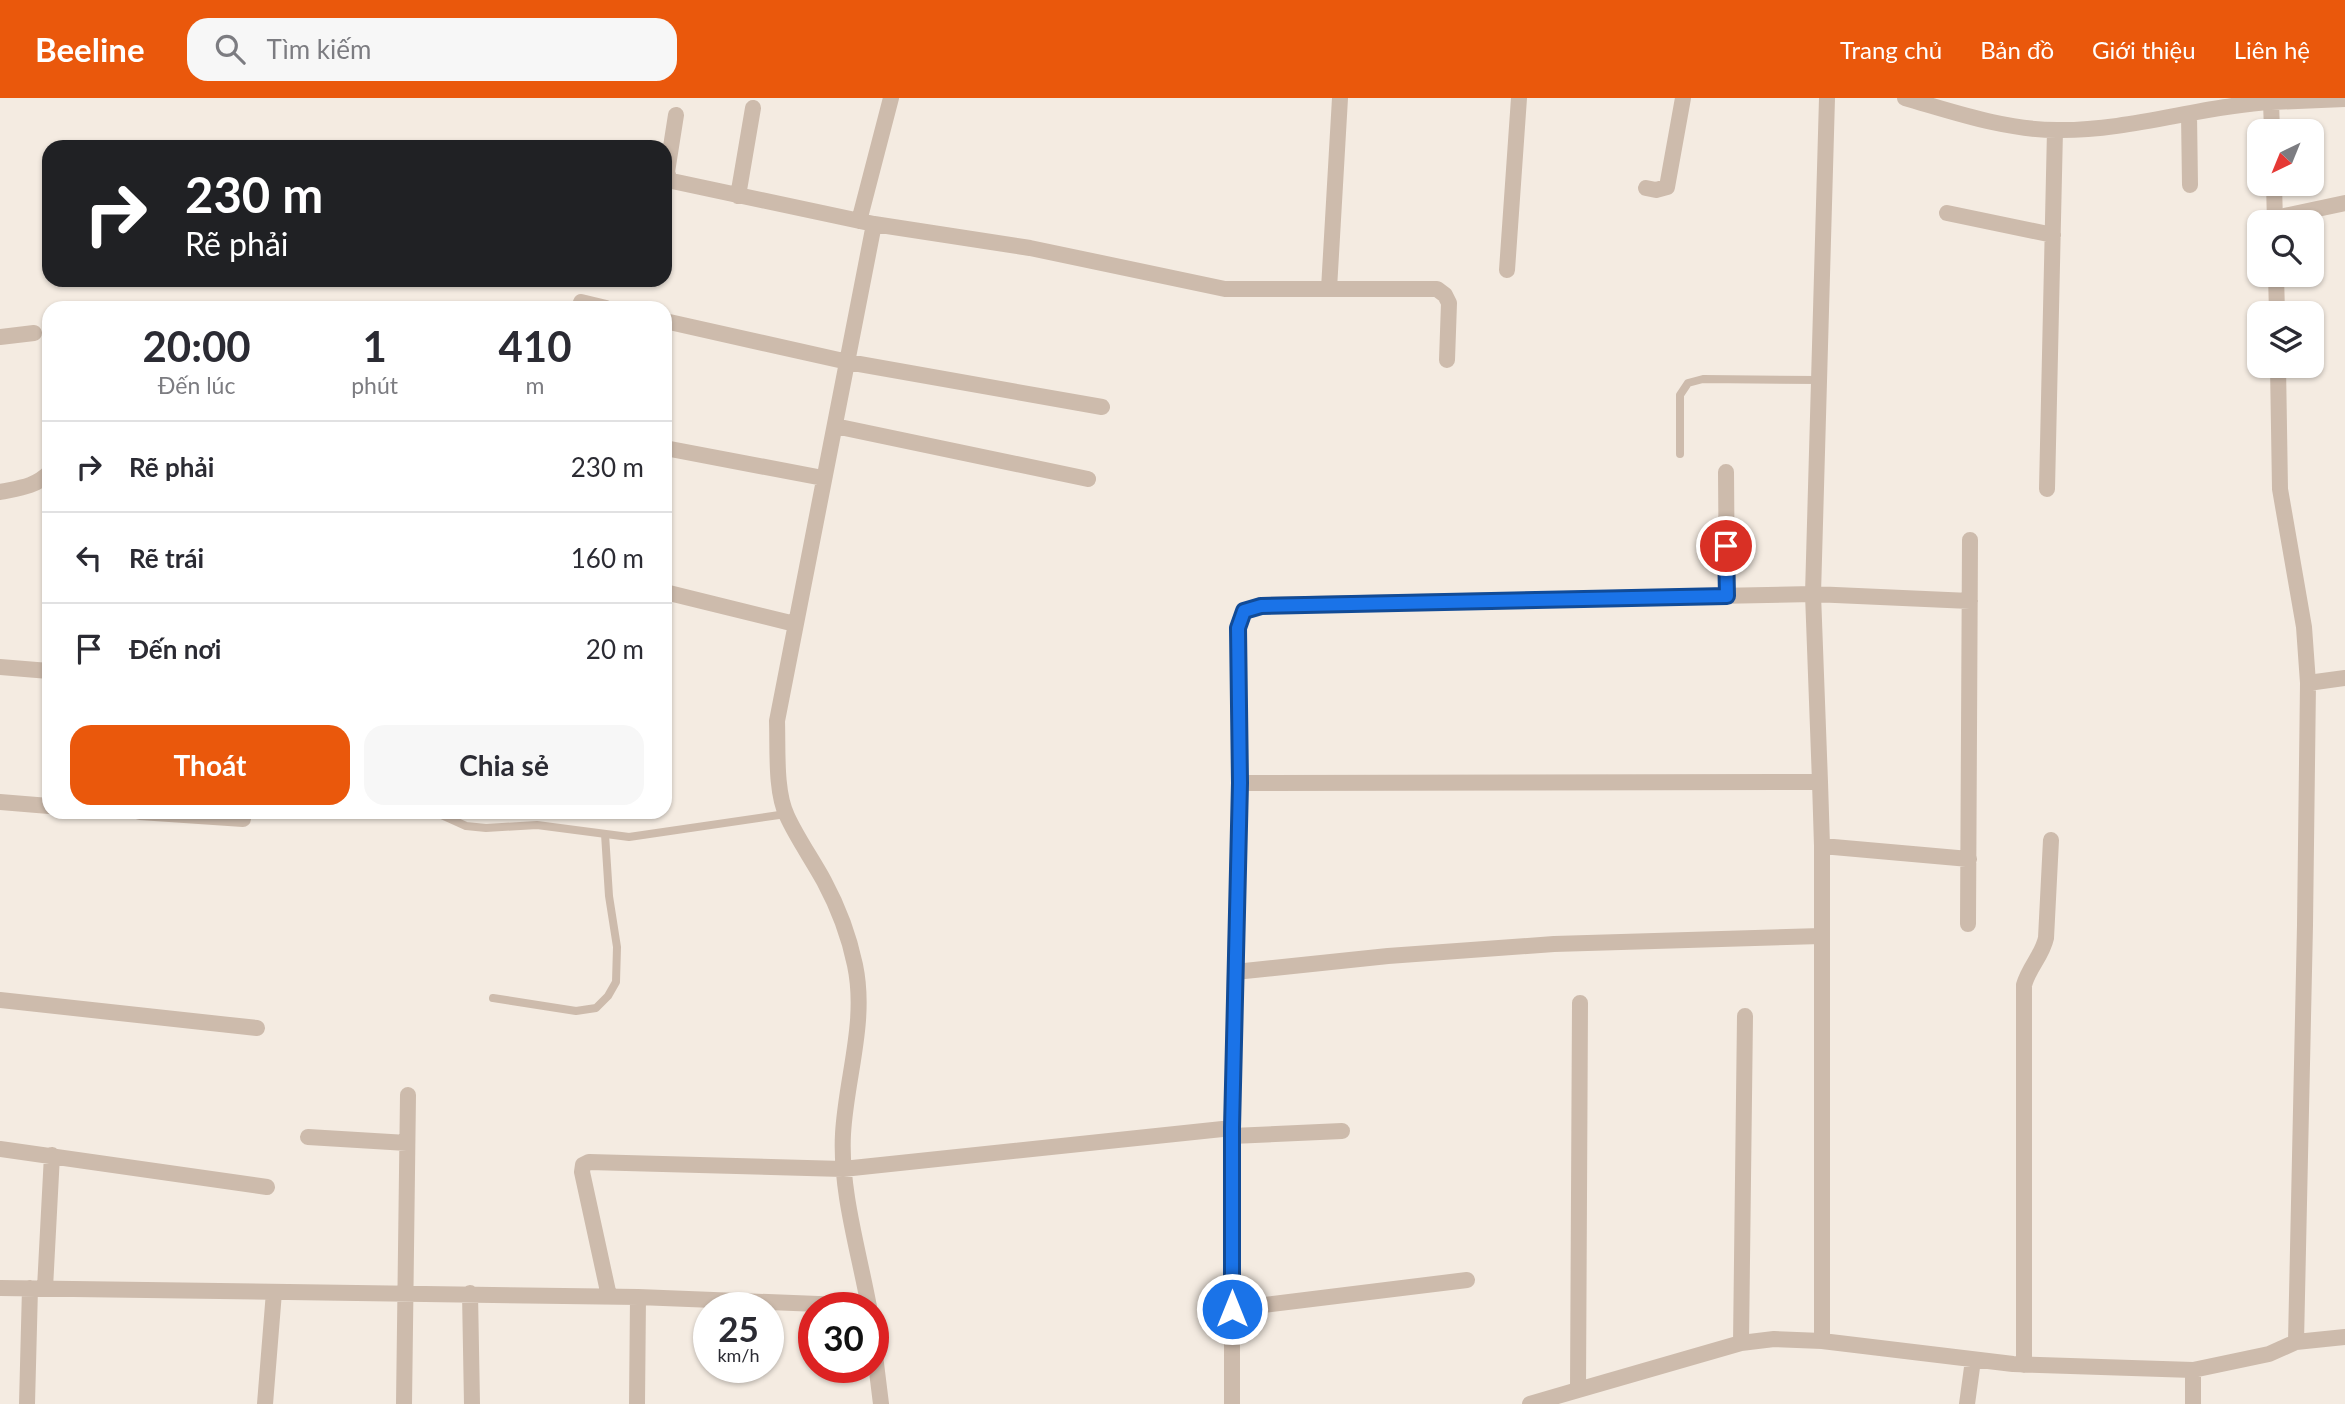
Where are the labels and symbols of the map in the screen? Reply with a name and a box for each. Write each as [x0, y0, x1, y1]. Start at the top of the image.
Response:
north arrow [2247, 119, 2324, 196]
pin [1696, 516, 1756, 576]
position arrow [1195, 1272, 1269, 1346]
speed limit sign: 30 [798, 1292, 889, 1383]

